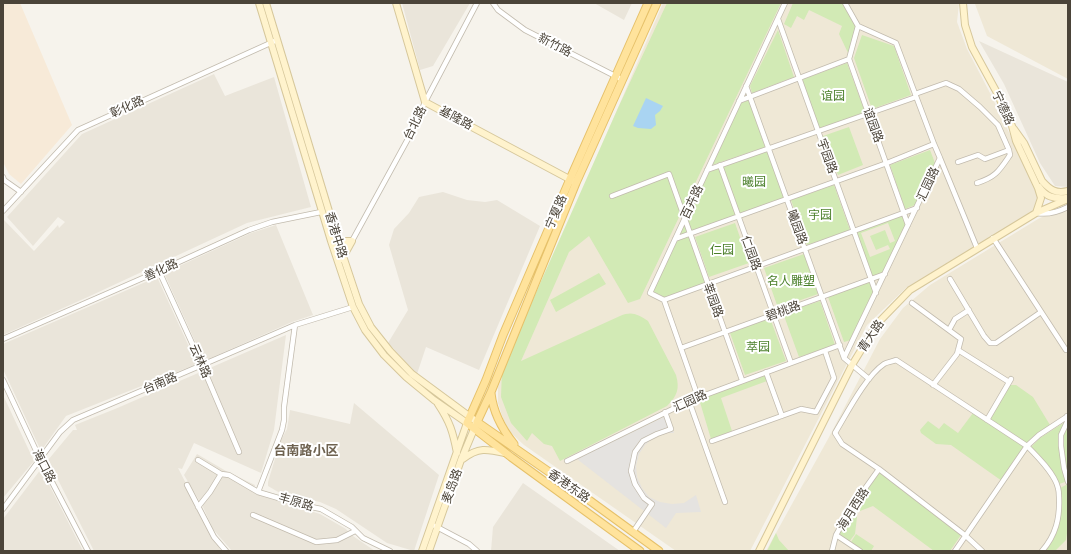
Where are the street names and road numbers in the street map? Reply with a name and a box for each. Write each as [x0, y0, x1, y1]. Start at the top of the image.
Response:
street label: 新竹路 [536, 30, 574, 60]
street label: 宁德路 [989, 89, 1017, 127]
street label: 彰化路 [108, 93, 146, 121]
street label: 基隆路 [437, 103, 475, 133]
street label: 台北路 [401, 104, 429, 142]
street label: 谊园路 [860, 106, 886, 144]
street label: 宇园路 [814, 137, 840, 175]
street label: 汇园路 [914, 165, 942, 203]
street label: 百卉路 [678, 183, 706, 221]
street label: 宁夏路 [542, 193, 570, 231]
street label: 曦园路 [784, 208, 810, 246]
street label: 香港中路 [322, 210, 350, 260]
street label: 仁园路 [738, 234, 764, 272]
street label: 善化路 [142, 256, 180, 284]
street label: 莘园路 [700, 281, 726, 319]
street label: 碧桃路 [764, 298, 802, 324]
street label: 青大路 [855, 317, 887, 355]
street label: 云林路 [186, 342, 214, 380]
street label: 台南路 [141, 369, 179, 397]
street label: 汇园路 [671, 387, 709, 415]
street label: 海口路 [29, 447, 59, 485]
street label: 香港东路 [545, 466, 593, 506]
street label: 麦岛路 [439, 467, 465, 505]
street label: 海月西路 [834, 485, 872, 533]
street label: 丰原路 [277, 490, 315, 514]

